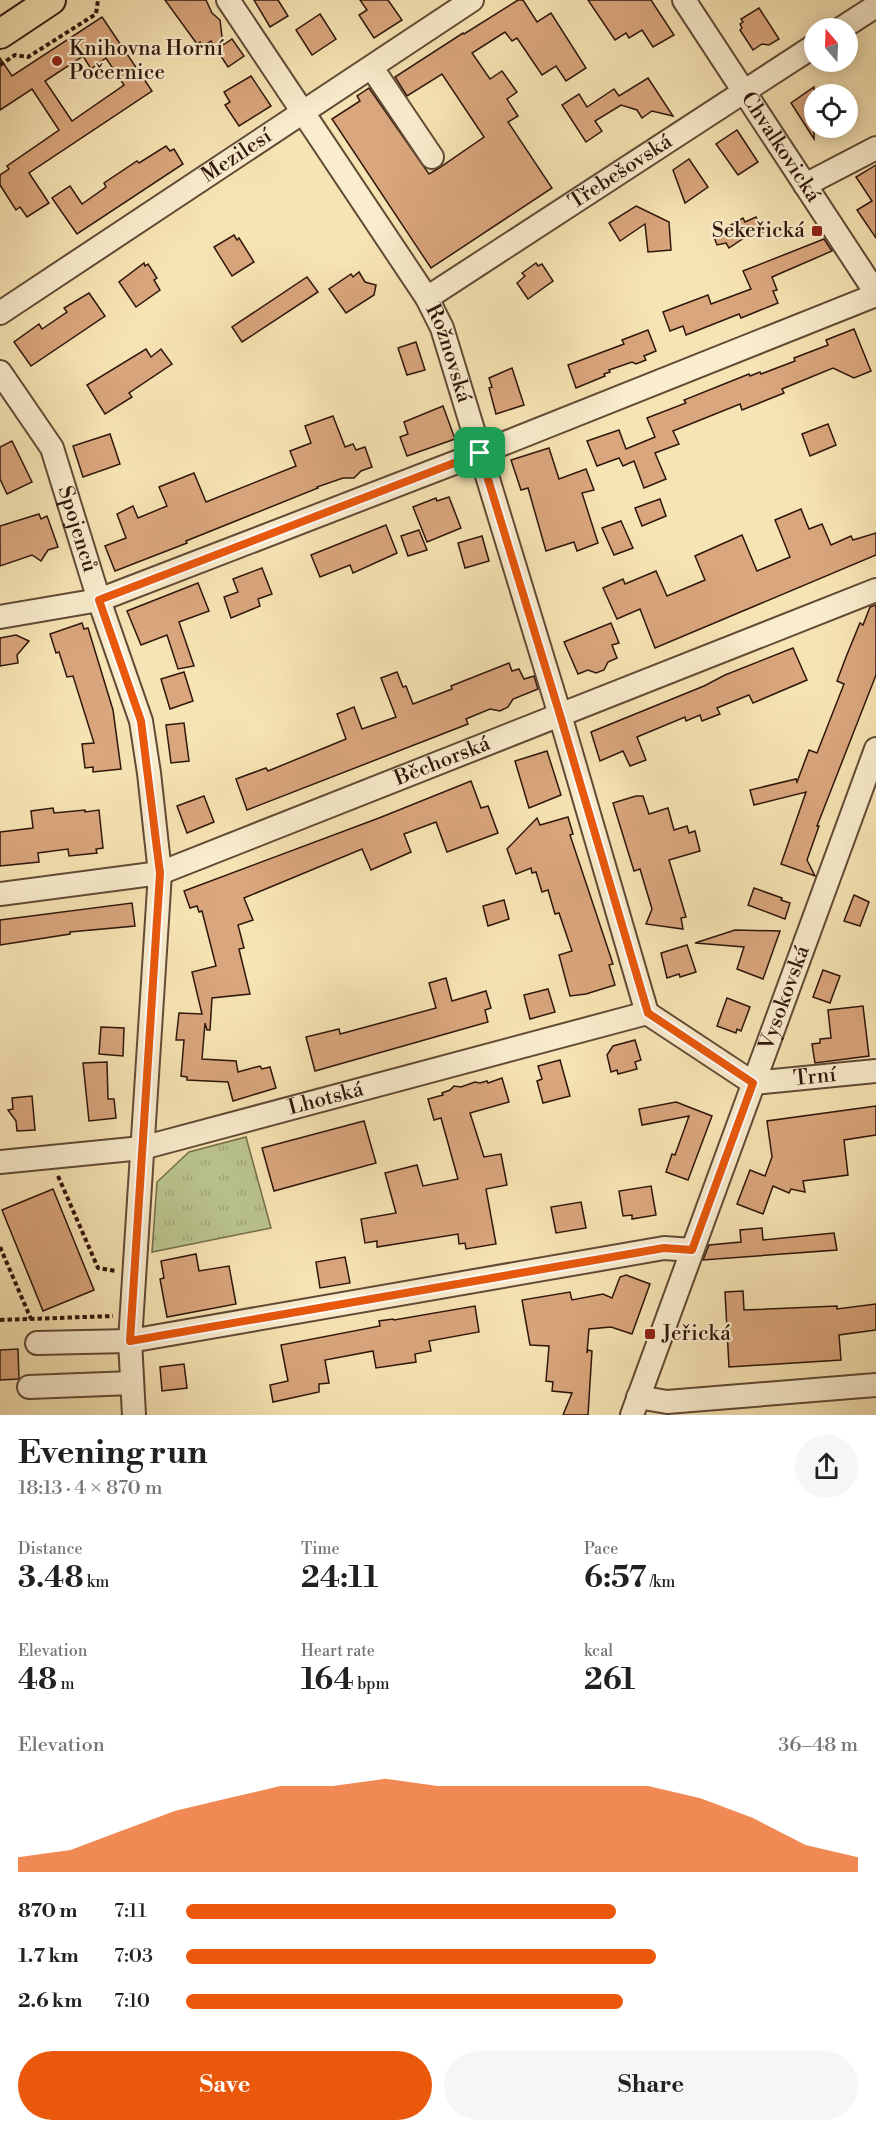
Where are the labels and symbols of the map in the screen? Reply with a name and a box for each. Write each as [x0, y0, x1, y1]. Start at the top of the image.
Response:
north arrow [804, 18, 858, 72]
place label: Knihovna Horní Počernice [69, 36, 224, 86]
marker: Knihovna Horní Počernice [50, 54, 64, 68]
street label: Chvalkovická [735, 87, 826, 208]
street label: Mezilesí [197, 123, 278, 189]
street label: Třebešovská [564, 129, 678, 215]
place label: Sekeřická [712, 218, 805, 244]
marker: Sekeřická [810, 224, 824, 238]
street label: Rožnovská [419, 300, 477, 406]
pin [454, 427, 505, 478]
street label: Spojenců [52, 483, 103, 575]
street label: Běchorská [390, 731, 494, 792]
street label: Vysokovská [753, 942, 816, 1055]
street label: Trní [792, 1062, 838, 1092]
street label: Lhotská [285, 1076, 367, 1121]
place label: Jeřická [661, 1321, 731, 1347]
marker: Jeřická [643, 1327, 657, 1341]

